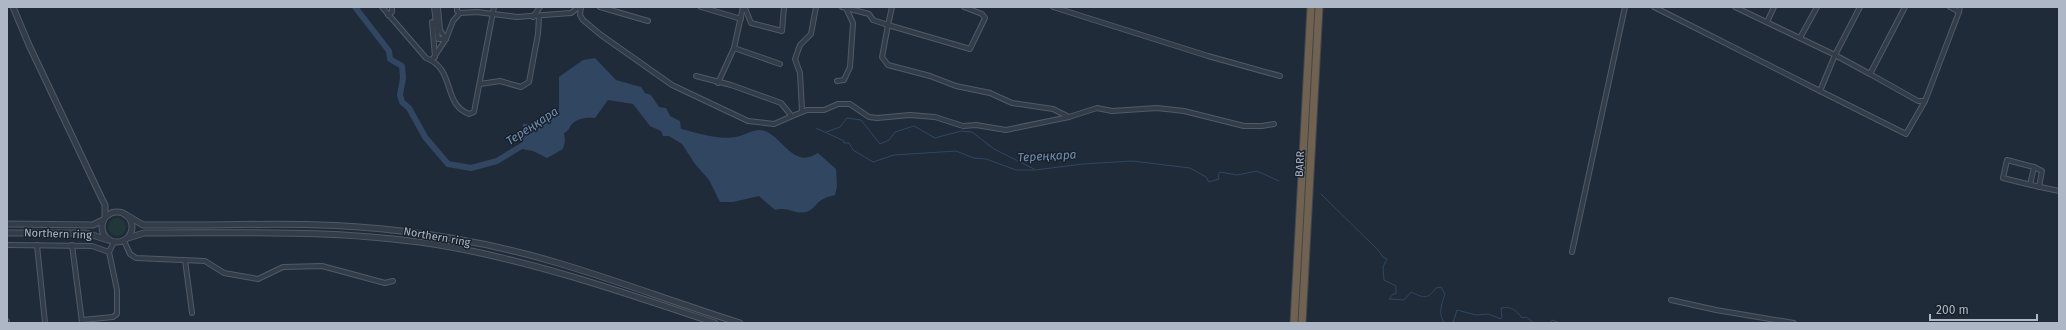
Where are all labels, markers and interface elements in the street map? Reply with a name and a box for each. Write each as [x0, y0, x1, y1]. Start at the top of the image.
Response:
water label: Тереңқара [503, 104, 561, 148]
water label: Тереңқара [1017, 147, 1077, 165]
street label: BARR [1293, 150, 1307, 177]
street label: Northern ring [403, 225, 472, 249]
street label: Northern ring [24, 226, 92, 242]
scale bar [1930, 296, 2037, 322]
text: 200 m [1936, 303, 1969, 317]

